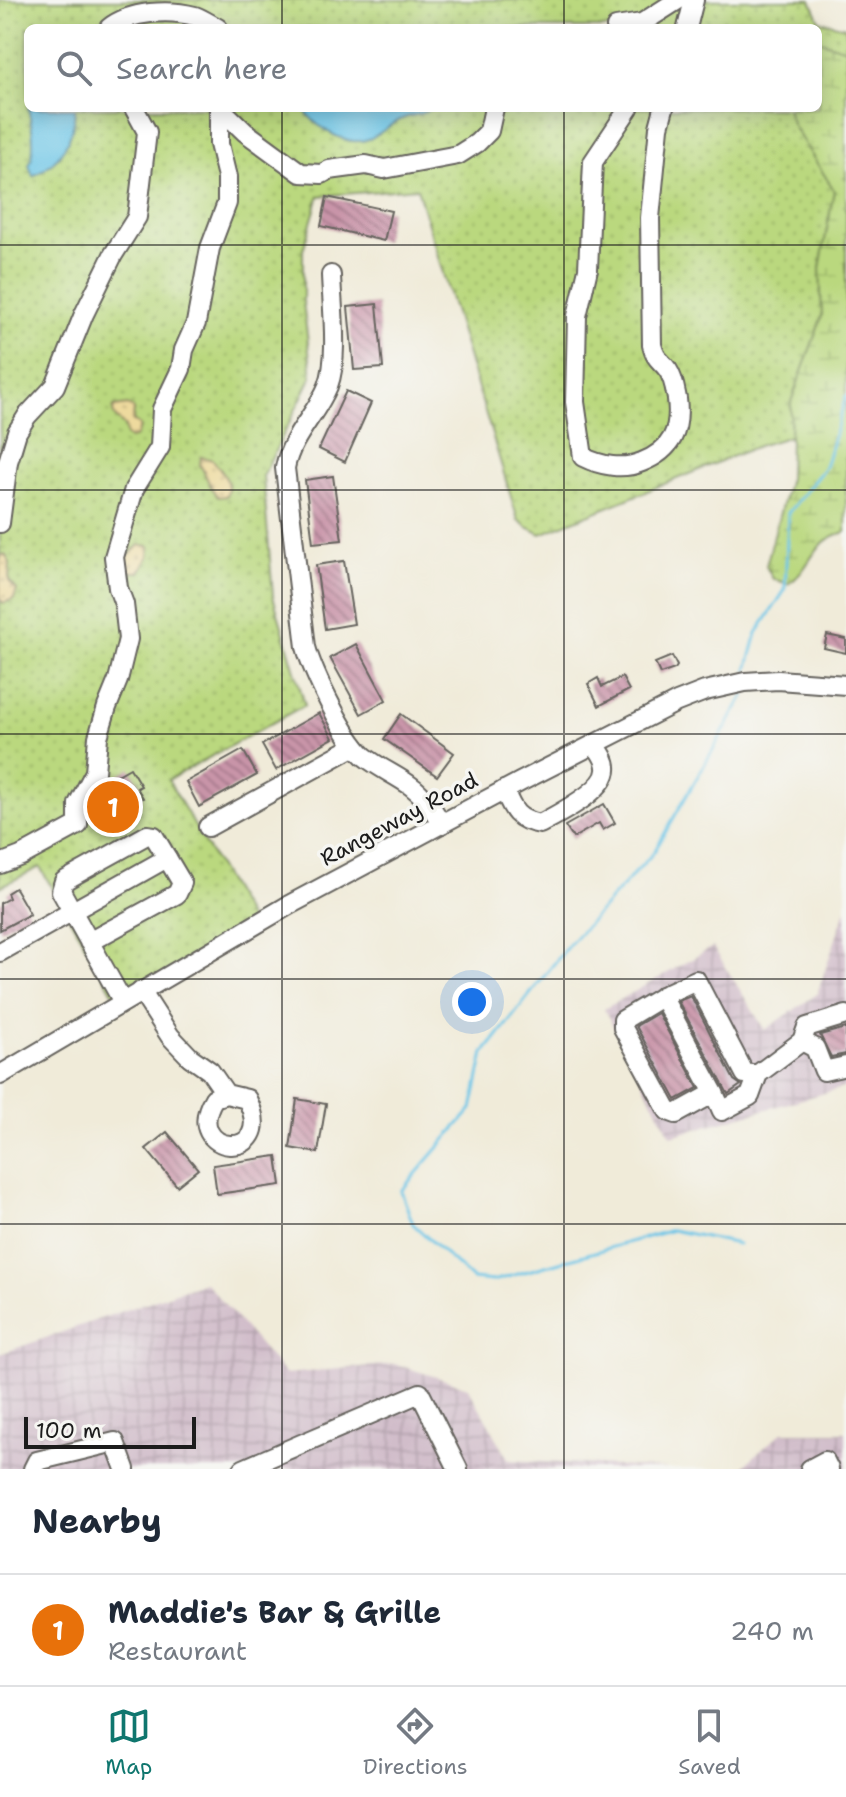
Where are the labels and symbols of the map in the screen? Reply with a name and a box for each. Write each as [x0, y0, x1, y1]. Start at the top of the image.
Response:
street label: Rangeway Road [315, 765, 483, 873]
pin: 1 [87, 777, 139, 837]
your location [452, 982, 492, 1022]
scale bar [24, 1413, 196, 1449]

